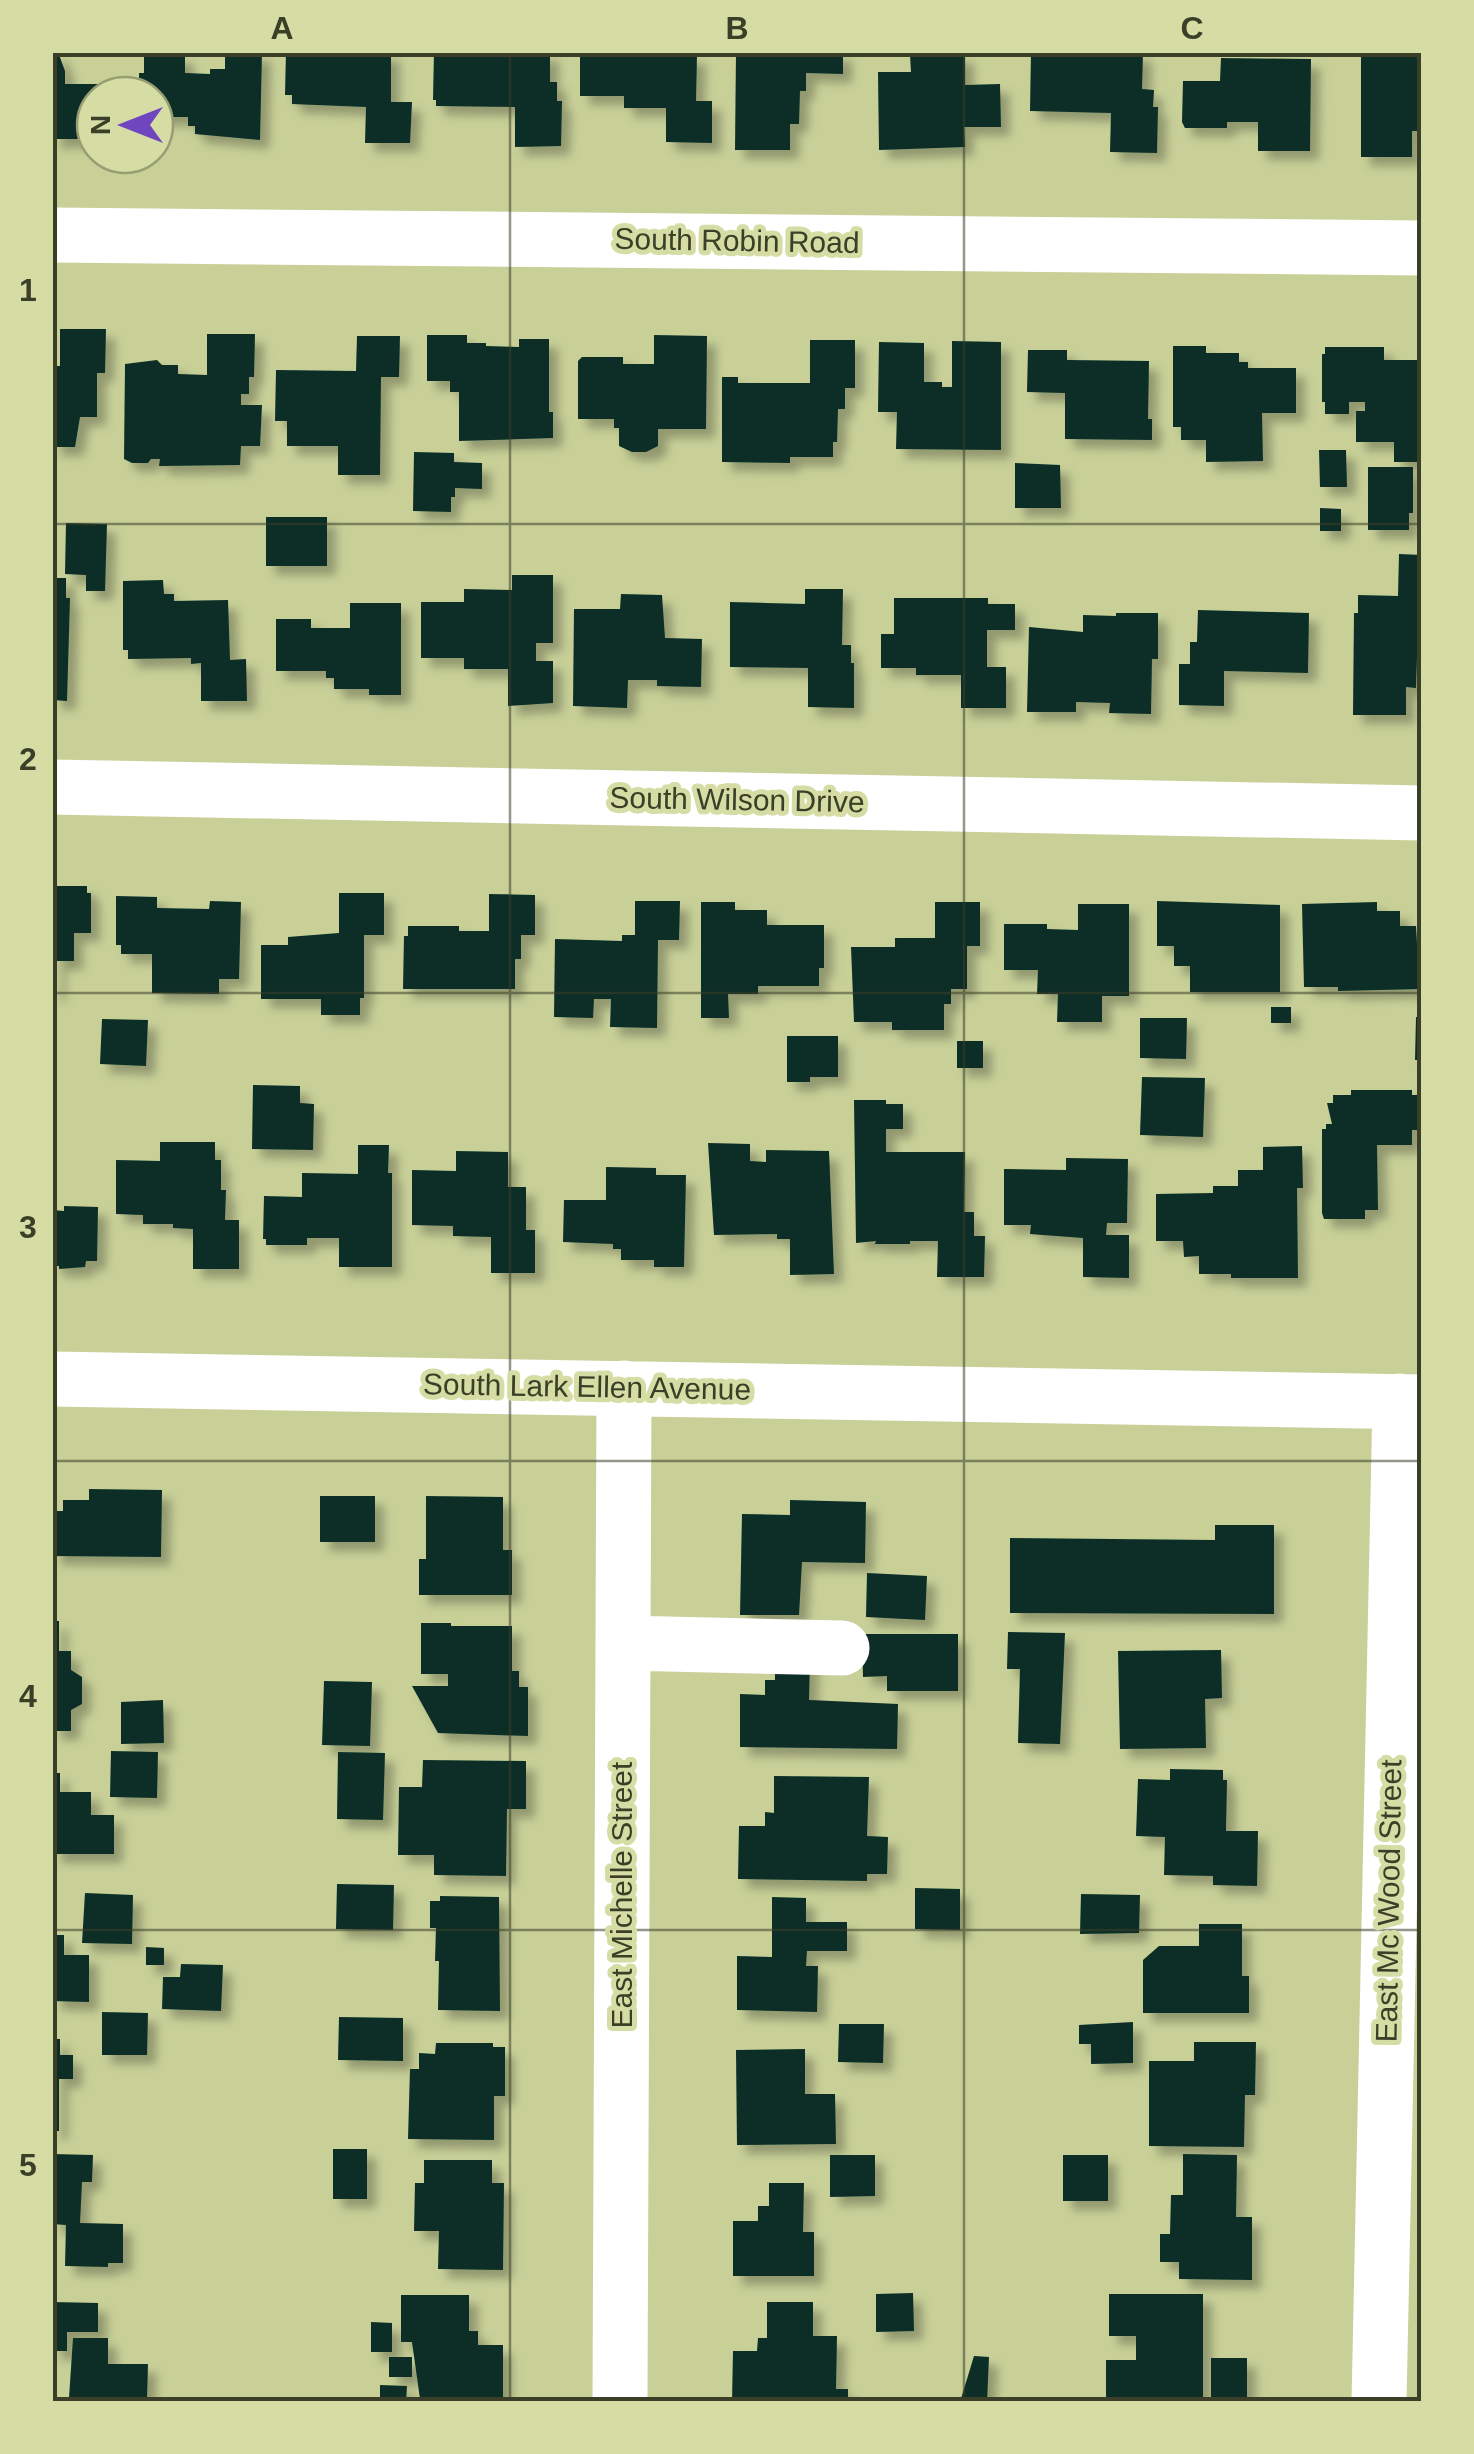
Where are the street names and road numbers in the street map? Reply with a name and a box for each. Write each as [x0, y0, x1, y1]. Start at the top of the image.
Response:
street label: South Robin Road [614, 222, 860, 259]
street label: South Wilson Drive [609, 781, 865, 818]
street label: South Lark Ellen Avenue [423, 1367, 751, 1406]
street label: East Mc Wood Street [1370, 1759, 1407, 2043]
street label: East Michelle Street [605, 1761, 638, 2028]

